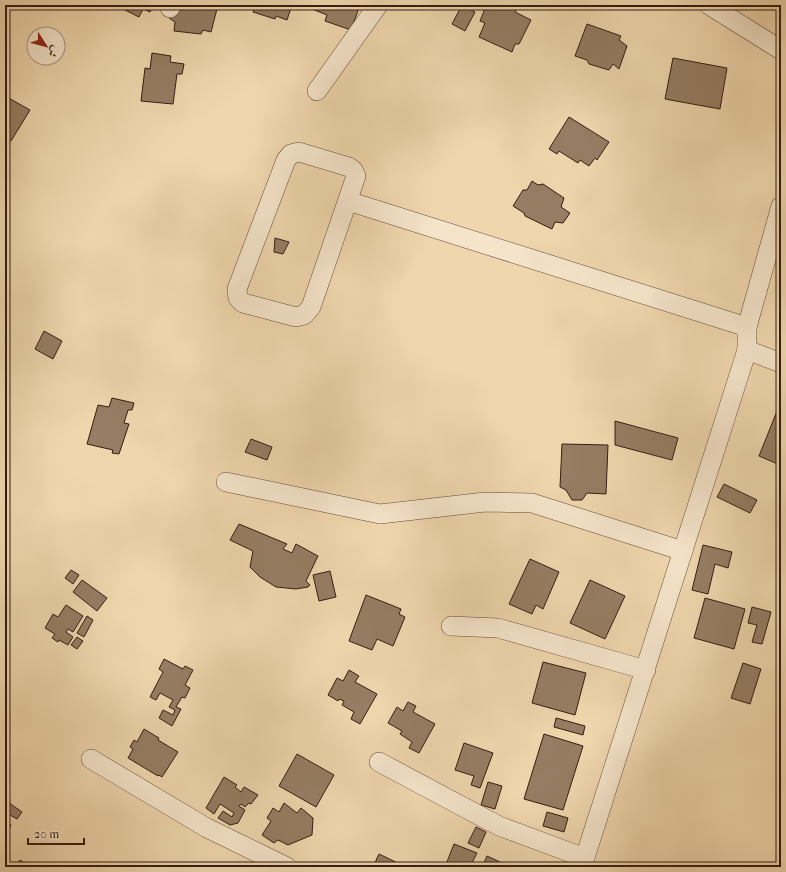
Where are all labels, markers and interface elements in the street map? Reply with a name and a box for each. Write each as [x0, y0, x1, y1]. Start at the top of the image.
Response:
north arrow [26, 26, 66, 66]
text: ش [45, 43, 62, 60]
scale bar [28, 820, 84, 846]
text: 20 m [34, 827, 59, 841]

